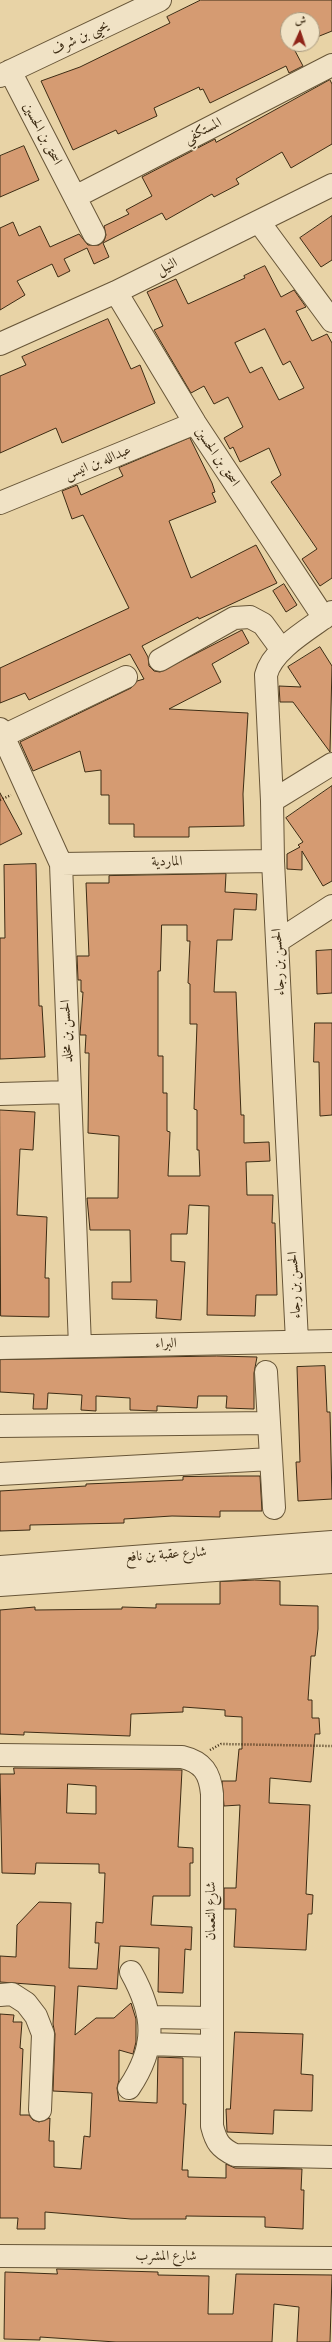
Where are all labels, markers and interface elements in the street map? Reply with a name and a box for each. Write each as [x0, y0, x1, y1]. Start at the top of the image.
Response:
north arrow [280, 12, 320, 52]
text: ش [295, 14, 306, 27]
street label: يحيى بن شرف [48, 17, 112, 59]
street label: اسحق بن الحسين [19, 100, 65, 168]
street label: المستكفي [181, 114, 225, 148]
street label: النيل [154, 255, 180, 279]
street label: اسحق بن الحسين [191, 424, 243, 490]
street label: عبدالله بن انيس [62, 442, 134, 484]
street label: الماردية [151, 853, 183, 871]
street label: الحسن بن رجاء [269, 928, 289, 996]
street label: الحسن بن مخلد [58, 999, 76, 1063]
street label: الحسن بن رجاء [285, 1251, 305, 1319]
street label: البراء [155, 1335, 177, 1353]
street label: شارع عقبة بن نافع [125, 1544, 207, 1566]
street label: شارع النعمان [204, 1881, 220, 1941]
street label: شارع المشرب [135, 2249, 197, 2265]

